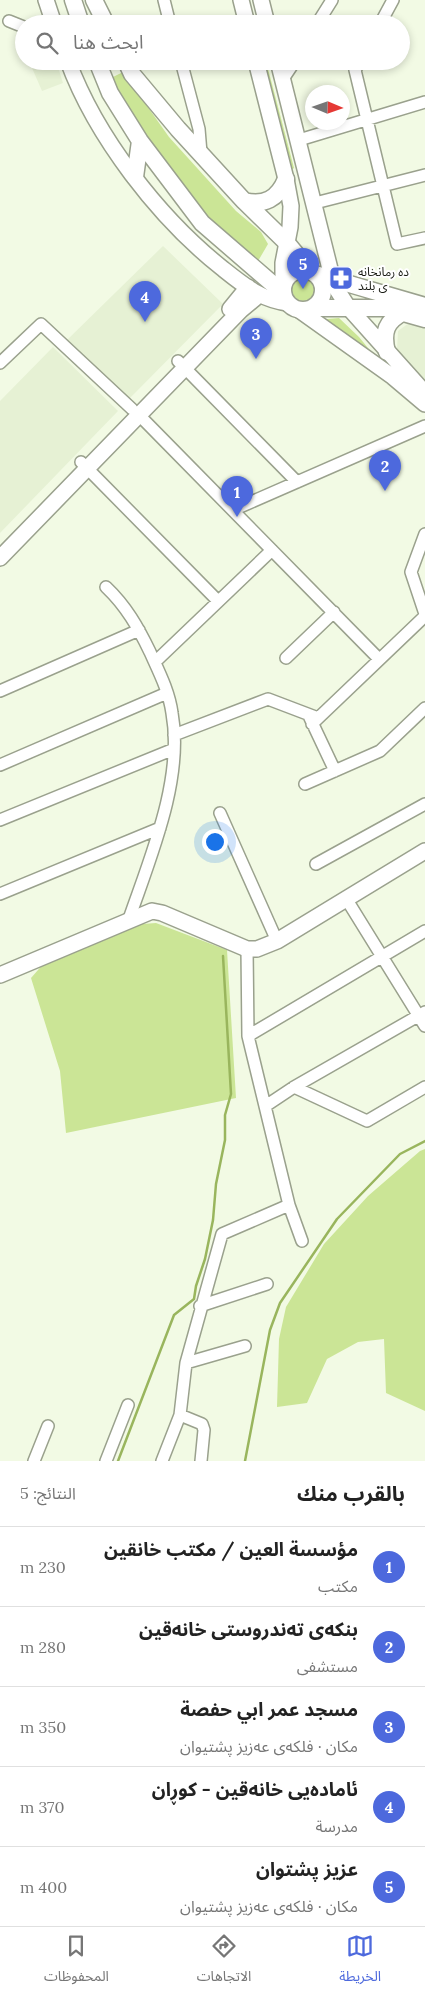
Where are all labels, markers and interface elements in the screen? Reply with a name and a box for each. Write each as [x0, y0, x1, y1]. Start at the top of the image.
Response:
search box [15, 15, 410, 70]
icon: search [33, 29, 61, 57]
text: ابحث هنا [73, 30, 143, 54]
north arrow [305, 85, 350, 130]
pin: 5 [287, 248, 319, 289]
place label: ده رمانخانه ى بلند [358, 264, 409, 293]
pharmacy icon: ده رمانخانه ى بلند [328, 265, 354, 291]
pin: 4 [129, 281, 161, 322]
pin: 3 [240, 318, 272, 359]
pin: 2 [369, 450, 401, 491]
pin: 1 [221, 476, 253, 517]
your location [202, 829, 228, 855]
text: بالقرب منك [297, 1480, 405, 1507]
text: النتائج: 5 [20, 1483, 76, 1503]
text: مؤسسة العين / مكتب خانقين [104, 1537, 358, 1561]
text: 230 m [20, 1557, 66, 1577]
text: 1 [386, 1557, 392, 1577]
text: مكتب [318, 1576, 358, 1596]
text: بنکەی تەندروستی خانەقین [139, 1617, 358, 1641]
text: 280 m [20, 1637, 66, 1657]
text: 2 [385, 1637, 393, 1657]
text: مستشفى [297, 1656, 358, 1676]
text: مسجد عمر ابي حفصة [180, 1697, 358, 1721]
text: 350 m [20, 1717, 66, 1737]
text: 3 [385, 1717, 393, 1737]
text: مكان · فلکەی عەزیز پشتیوان [180, 1736, 358, 1756]
text: ئامادەیی خانەقین - کوڕان [152, 1777, 358, 1801]
text: 370 m [20, 1797, 64, 1817]
text: 4 [385, 1797, 393, 1817]
text: مدرسة [315, 1816, 358, 1836]
text: عزيز پشتوان [256, 1857, 358, 1881]
text: 400 m [20, 1877, 67, 1897]
text: 5 [385, 1877, 393, 1897]
text: مكان · فلکەی عەزیز پشتیوان [180, 1896, 358, 1916]
tab: المحفوظات [44, 1932, 109, 1991]
tab: الاتجاهات [197, 1932, 251, 1991]
tab: الخريطة [339, 1932, 381, 1991]

